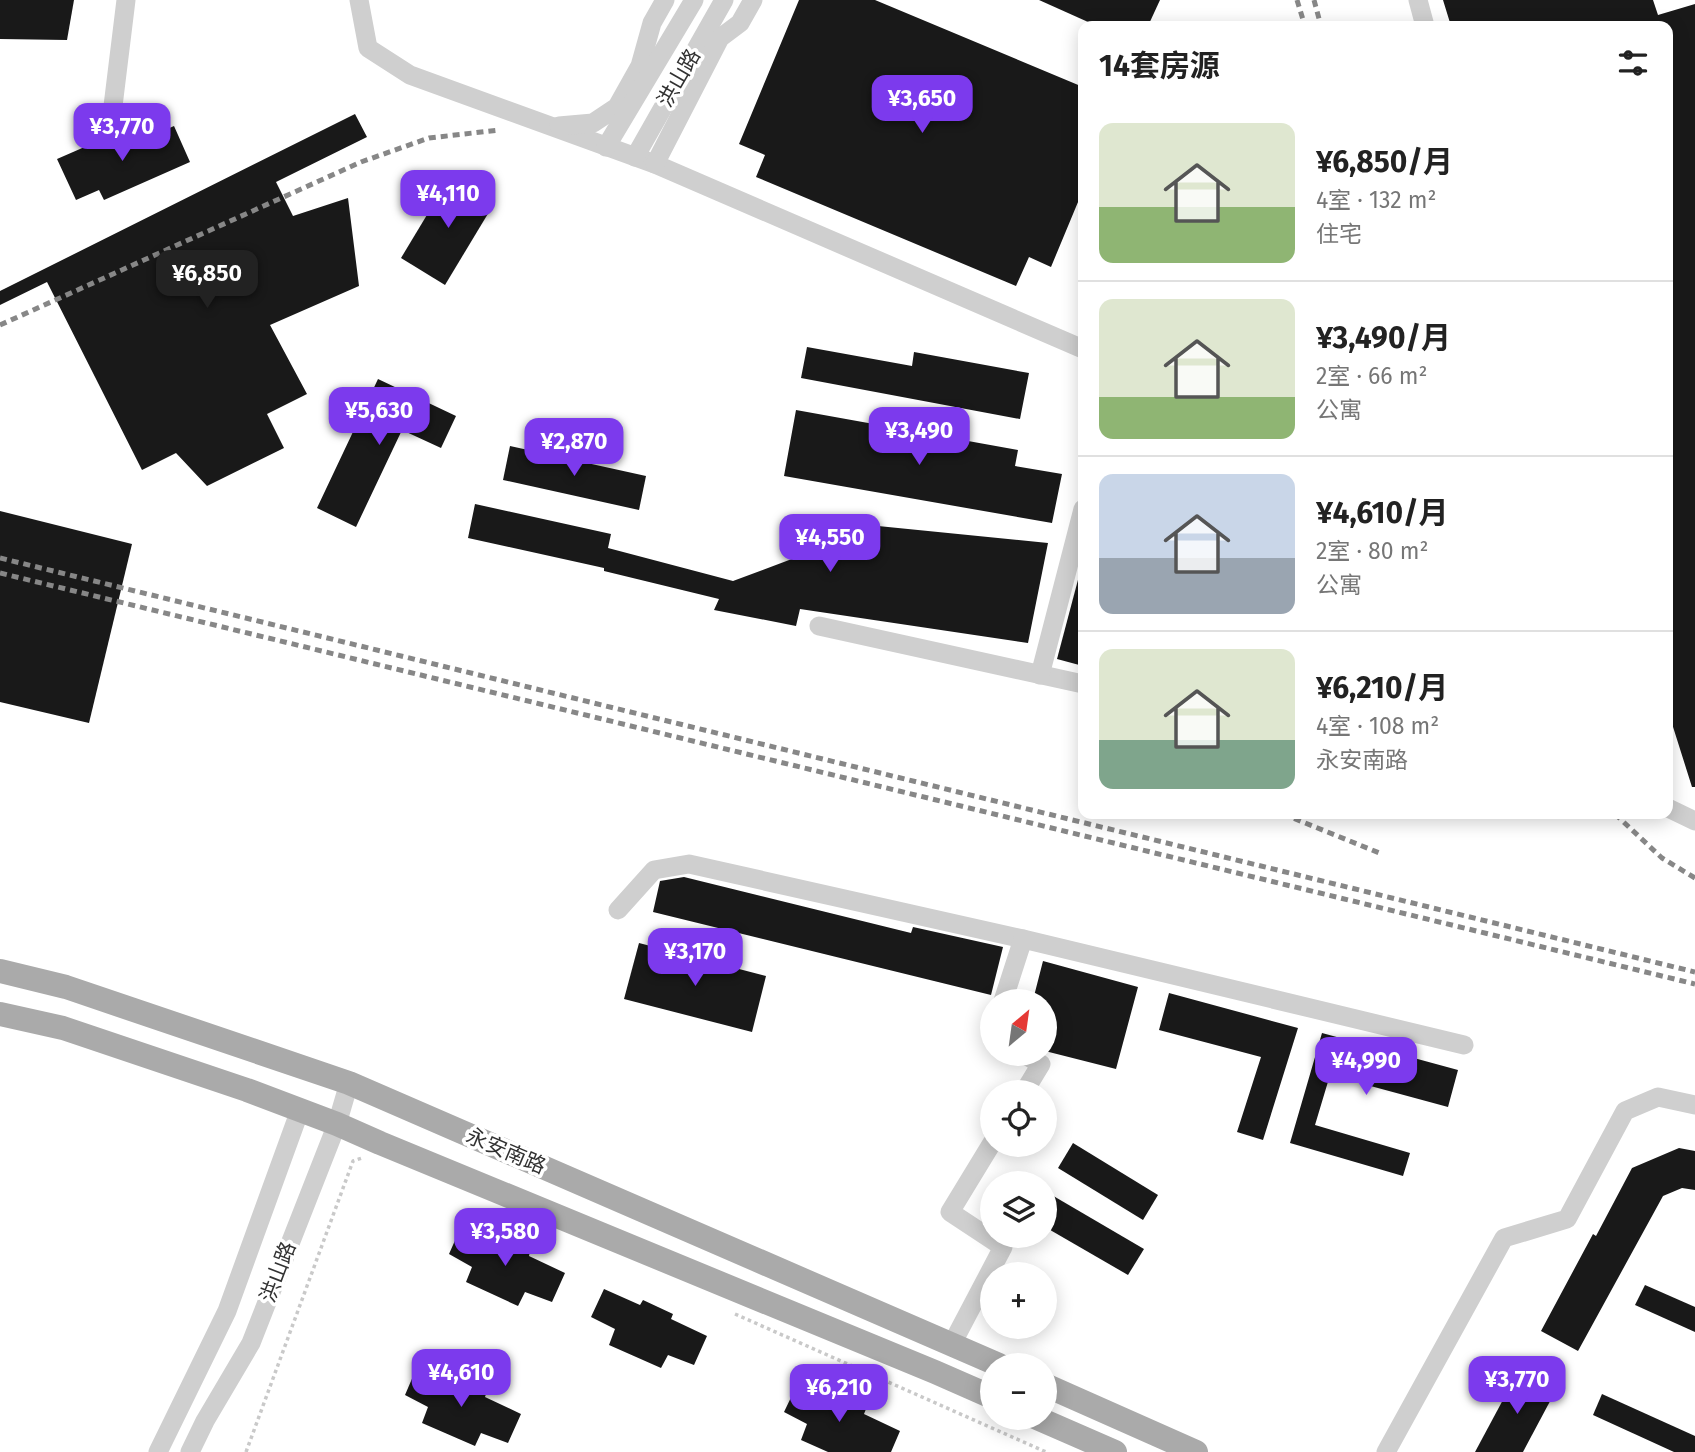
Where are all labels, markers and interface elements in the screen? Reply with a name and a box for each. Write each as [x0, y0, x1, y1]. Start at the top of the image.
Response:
street label: 洪山路 [652, 44, 706, 112]
icon: filters [1614, 44, 1652, 82]
text: 14套房源 [1099, 48, 1220, 84]
pin: ¥3,650 [865, 76, 979, 135]
text: ¥3,650 [888, 84, 956, 112]
pin: ¥3,770 [65, 104, 179, 163]
text: ¥3,770 [90, 112, 154, 140]
text: ¥6,850/月 [1316, 144, 1453, 180]
icon: home [1155, 151, 1239, 235]
pin: ¥4,110 [391, 170, 505, 230]
text: ¥4,110 [416, 179, 480, 207]
text: 4室 · 132 m² [1316, 186, 1436, 214]
text: 住宅 [1316, 220, 1362, 248]
pin: ¥6,850 [150, 250, 264, 310]
text: ¥6,850 [172, 259, 242, 287]
text: ¥3,490/月 [1316, 320, 1451, 356]
icon: home [1155, 327, 1239, 411]
text: 2室 · 66 m² [1316, 362, 1428, 390]
pin: ¥5,630 [322, 388, 436, 447]
text: ¥5,630 [345, 396, 413, 424]
text: 公寓 [1316, 396, 1362, 424]
pin: ¥3,490 [862, 407, 976, 467]
text: ¥3,490 [885, 416, 953, 444]
pin: ¥2,870 [517, 419, 631, 478]
text: ¥2,870 [540, 427, 608, 455]
text: ¥4,610/月 [1316, 495, 1449, 531]
icon: home [1155, 502, 1239, 586]
pin: ¥4,550 [773, 514, 887, 574]
text: ¥4,550 [795, 523, 865, 551]
text: 2室 · 80 m² [1316, 537, 1429, 565]
text: 公寓 [1316, 571, 1362, 599]
text: ¥6,210/月 [1316, 670, 1448, 706]
icon: home [1155, 677, 1239, 761]
text: 4室 · 108 m² [1316, 712, 1439, 740]
text: 永安南路 [1316, 746, 1408, 774]
pin: ¥3,170 [638, 928, 752, 988]
text: ¥3,170 [664, 937, 726, 965]
north arrow [980, 989, 1057, 1066]
map controls [980, 989, 1057, 1430]
pin: ¥4,990 [1309, 1038, 1423, 1097]
text: ¥4,990 [1331, 1046, 1401, 1074]
button: locate [980, 1080, 1057, 1157]
street label: 永安南路 [462, 1123, 550, 1179]
button: layers [980, 1171, 1057, 1248]
pin: ¥3,580 [448, 1208, 562, 1268]
text: ¥3,580 [470, 1217, 540, 1245]
street label: 洪山路 [255, 1238, 301, 1306]
button: + [980, 1262, 1057, 1339]
pin: ¥4,610 [404, 1350, 518, 1409]
button: − [980, 1353, 1057, 1430]
pin: ¥3,770 [1460, 1356, 1574, 1416]
text: ¥4,610 [428, 1358, 494, 1386]
pin: ¥6,210 [782, 1364, 896, 1424]
text: ¥3,770 [1485, 1365, 1549, 1393]
text: ¥6,210 [806, 1373, 872, 1401]

